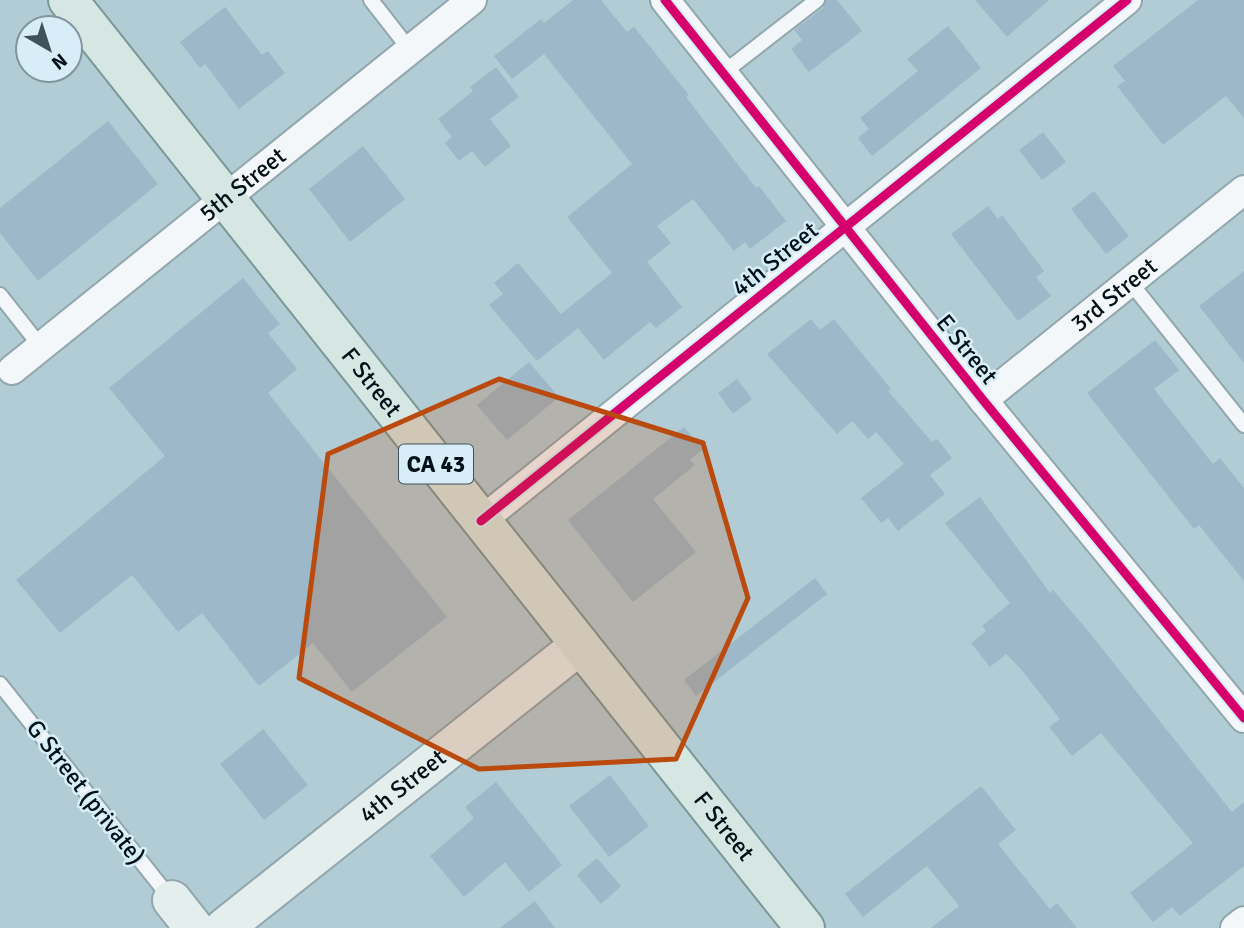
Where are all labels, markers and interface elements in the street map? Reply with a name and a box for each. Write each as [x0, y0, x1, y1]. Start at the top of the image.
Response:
north arrow [14, 14, 84, 84]
text: N [46, 48, 72, 75]
street label: 5th Street [193, 141, 292, 228]
street label: 4th Street [726, 215, 824, 303]
street label: 3rd Street [1065, 251, 1163, 338]
street label: E Street [930, 308, 1004, 390]
street label: F Street [335, 341, 408, 423]
road number: CA 43 [399, 445, 473, 484]
street label: G Street (private) [20, 714, 152, 870]
street label: 4th Street [353, 743, 452, 830]
street label: F Street [687, 785, 761, 867]

